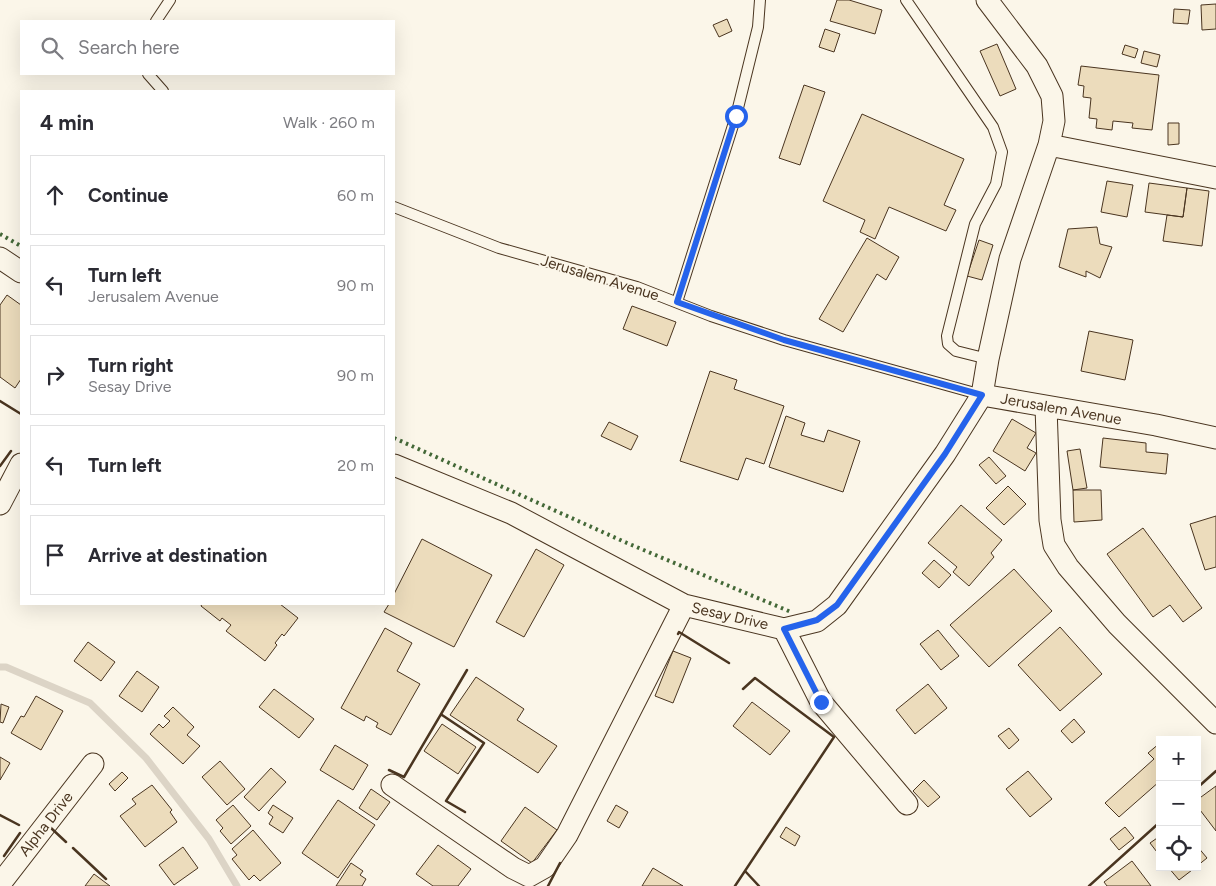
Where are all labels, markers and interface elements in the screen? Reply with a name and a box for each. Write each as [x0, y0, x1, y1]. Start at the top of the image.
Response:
search box [20, 20, 395, 75]
icon: search [38, 34, 66, 62]
text: Search here [78, 36, 180, 59]
route start [725, 105, 748, 128]
text: 4 min [40, 110, 94, 135]
text: Walk · 260 m [283, 113, 375, 132]
icon: ahead [41, 181, 69, 209]
text: Continue [88, 184, 168, 207]
text: 60 m [337, 186, 374, 205]
street label: Jerusalem Avenue [539, 251, 661, 305]
text: Turn left [88, 264, 162, 287]
icon: left [41, 271, 69, 299]
text: 90 m [337, 276, 374, 295]
text: Jerusalem Avenue [88, 287, 219, 306]
text: Turn right [88, 354, 174, 377]
icon: right [41, 361, 69, 389]
text: 90 m [337, 366, 374, 385]
text: Sesay Drive [88, 377, 171, 396]
street label: Jerusalem Avenue [999, 389, 1123, 429]
icon: left [41, 451, 69, 479]
text: Turn left [88, 454, 162, 477]
text: 20 m [337, 456, 374, 475]
icon: arrive [41, 541, 69, 569]
text: Arrive at destination [88, 544, 267, 567]
street label: Sesay Drive [690, 598, 770, 634]
route end [810, 691, 833, 714]
map controls [1156, 736, 1201, 871]
button: + [1156, 736, 1201, 781]
button: − [1156, 781, 1201, 826]
street label: Alpha Drive [15, 788, 77, 860]
button: locate [1156, 826, 1201, 871]

